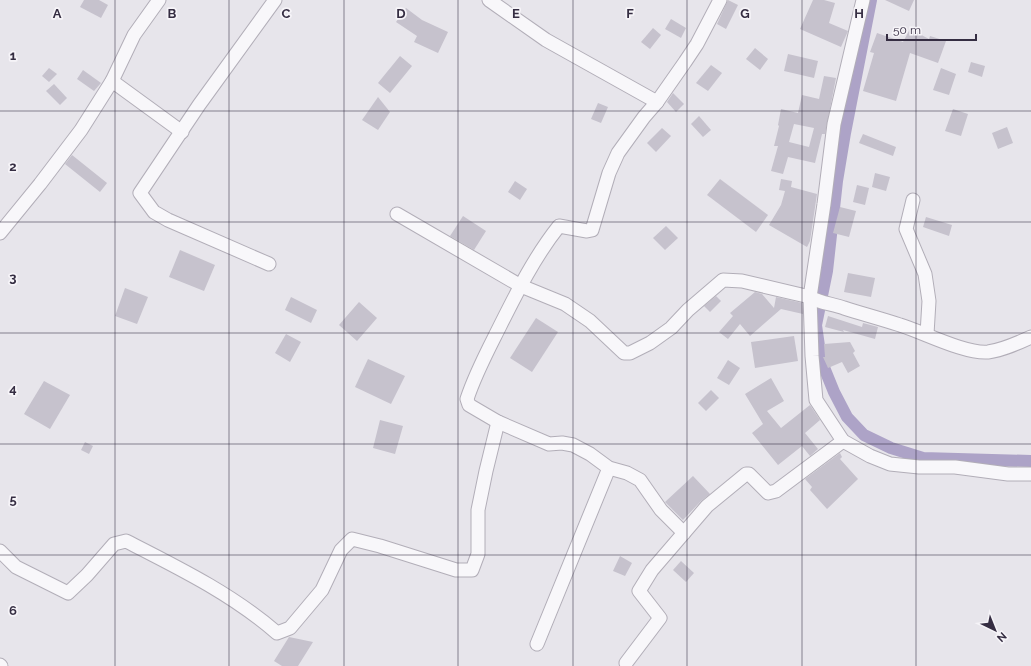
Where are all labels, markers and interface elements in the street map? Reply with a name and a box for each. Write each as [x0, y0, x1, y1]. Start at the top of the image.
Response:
text: A [53, 6, 62, 21]
text: B [168, 6, 177, 21]
text: C [282, 6, 291, 21]
text: D [396, 6, 406, 21]
text: E [512, 6, 520, 21]
text: F [626, 6, 634, 21]
text: G [740, 6, 750, 21]
text: H [854, 6, 864, 21]
scale bar [887, 16, 976, 42]
text: 50 m [893, 23, 921, 37]
text: 1 [10, 48, 17, 63]
text: 2 [9, 159, 17, 174]
text: 3 [9, 270, 17, 285]
text: 4 [9, 381, 17, 396]
text: 5 [9, 492, 17, 507]
text: 6 [9, 603, 17, 618]
north arrow [975, 610, 1015, 650]
text: N [994, 629, 1009, 645]

